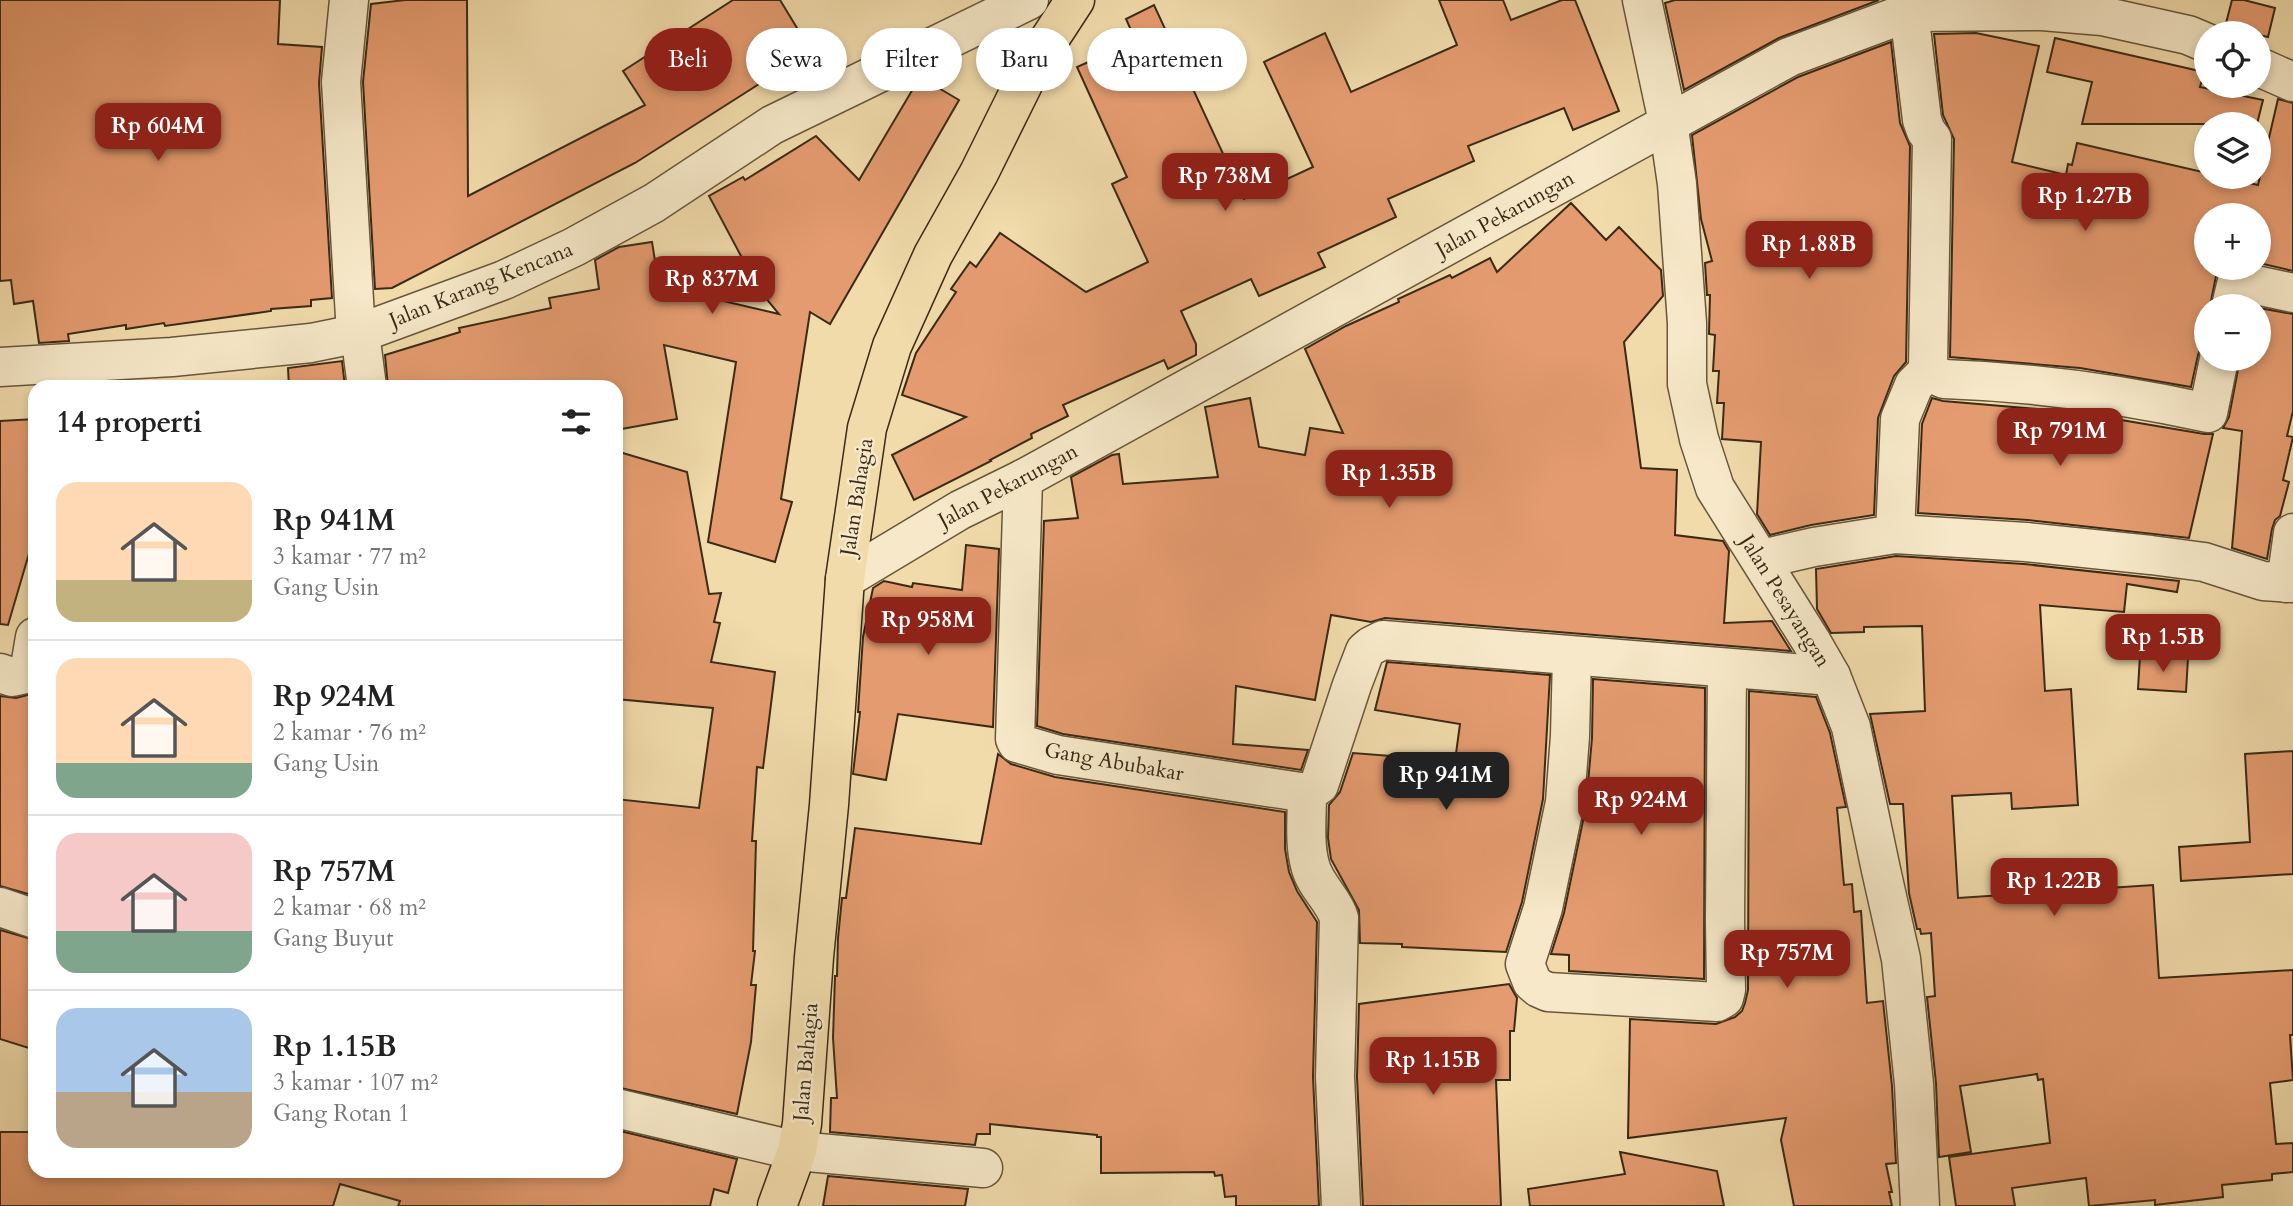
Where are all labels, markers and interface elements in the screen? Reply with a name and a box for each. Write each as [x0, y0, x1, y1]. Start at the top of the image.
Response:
map controls [2194, 21, 2271, 371]
button: locate [2194, 21, 2271, 98]
chip: Beli [644, 28, 732, 91]
chip: Sewa [746, 28, 847, 91]
chip: Filter [861, 28, 962, 91]
chip: Baru [976, 28, 1073, 91]
chip: Apartemen [1087, 28, 1247, 91]
pin: Rp 604M [93, 104, 223, 163]
text: Rp 604M [111, 110, 205, 141]
button: layers [2194, 112, 2271, 189]
pin: Rp 738M [1160, 154, 1290, 213]
text: Rp 738M [1178, 160, 1272, 191]
street label: Jalan Pekarungan [1428, 164, 1580, 266]
pin: Rp 1.27B [2013, 174, 2157, 233]
text: Rp 1.27B [2038, 180, 2132, 211]
button: + [2194, 203, 2271, 280]
pin: Rp 1.88B [1737, 222, 1881, 281]
text: Rp 1.88B [1762, 228, 1856, 259]
street label: Jalan Karang Kencana [382, 235, 577, 336]
pin: Rp 837M [647, 256, 777, 316]
text: Rp 837M [665, 263, 759, 294]
button: − [2194, 294, 2271, 371]
text: 14 properti [56, 402, 202, 443]
icon: filters [557, 403, 595, 441]
pin: Rp 791M [1995, 408, 2125, 468]
text: Rp 791M [2013, 415, 2107, 446]
street label: Jalan Bahagia [833, 436, 881, 561]
street label: Jalan Pekarungan [930, 437, 1083, 536]
pin: Rp 1.35B [1317, 450, 1461, 510]
text: Rp 1.35B [1342, 457, 1436, 488]
text: Rp 941M [273, 500, 395, 541]
icon: home [112, 510, 196, 594]
street label: Jalan Pesayangan [1731, 527, 1837, 673]
text: 3 kamar · 77 m² [273, 541, 426, 572]
text: Gang Usin [273, 572, 379, 603]
pin: Rp 958M [863, 598, 993, 657]
text: Rp 958M [881, 604, 975, 635]
pin: Rp 1.5B [2098, 614, 2228, 674]
text: Rp 1.5B [2121, 621, 2205, 652]
text: Rp 924M [273, 676, 395, 717]
icon: home [112, 686, 196, 770]
text: 2 kamar · 76 m² [273, 717, 426, 748]
street label: Gang Abubakar [1042, 735, 1186, 789]
text: Gang Usin [273, 748, 379, 779]
pin: Rp 941M [1381, 752, 1511, 812]
text: Rp 941M [1399, 759, 1493, 790]
pin: Rp 924M [1576, 778, 1706, 837]
text: Rp 924M [1594, 784, 1688, 815]
text: Rp 757M [273, 851, 395, 892]
pin: Rp 1.22B [1982, 858, 2126, 918]
icon: home [112, 861, 196, 945]
text: Rp 1.22B [2007, 865, 2101, 896]
text: 2 kamar · 68 m² [273, 892, 426, 923]
text: Gang Buyut [273, 923, 394, 954]
pin: Rp 757M [1722, 930, 1852, 990]
text: Rp 757M [1740, 937, 1834, 968]
street label: Jalan Bahagia [786, 1002, 826, 1125]
text: Rp 1.15B [273, 1026, 397, 1067]
icon: home [112, 1036, 196, 1120]
pin: Rp 1.15B [1361, 1038, 1505, 1097]
text: Rp 1.15B [1386, 1044, 1480, 1075]
text: 3 kamar · 107 m² [273, 1067, 438, 1098]
text: Gang Rotan 1 [273, 1098, 410, 1129]

